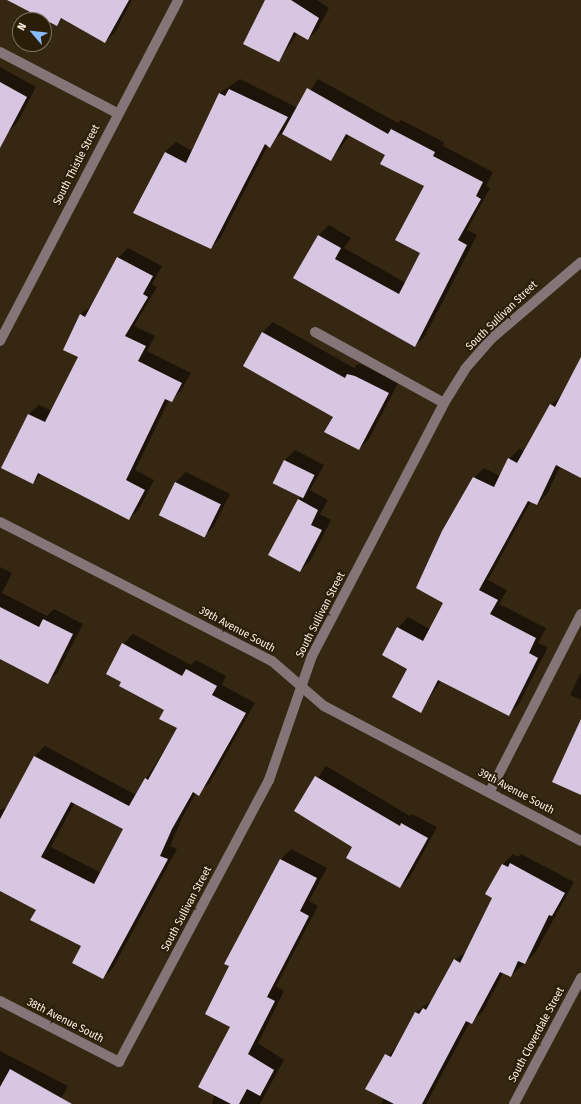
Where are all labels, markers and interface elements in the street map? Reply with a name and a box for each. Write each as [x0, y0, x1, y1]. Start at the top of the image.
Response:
north arrow [12, 12, 52, 52]
text: N [15, 21, 29, 33]
street label: South Thistle Street [51, 122, 103, 208]
street label: South Sullivan Street [463, 278, 541, 354]
street label: South Sullivan Street [294, 570, 348, 660]
street label: 39th Avenue South [197, 604, 277, 656]
street label: 39th Avenue South [476, 766, 556, 818]
street label: South Sullivan Street [159, 864, 215, 954]
street label: South Cloverdale Street [506, 985, 568, 1085]
street label: 38th Avenue South [24, 996, 106, 1046]

